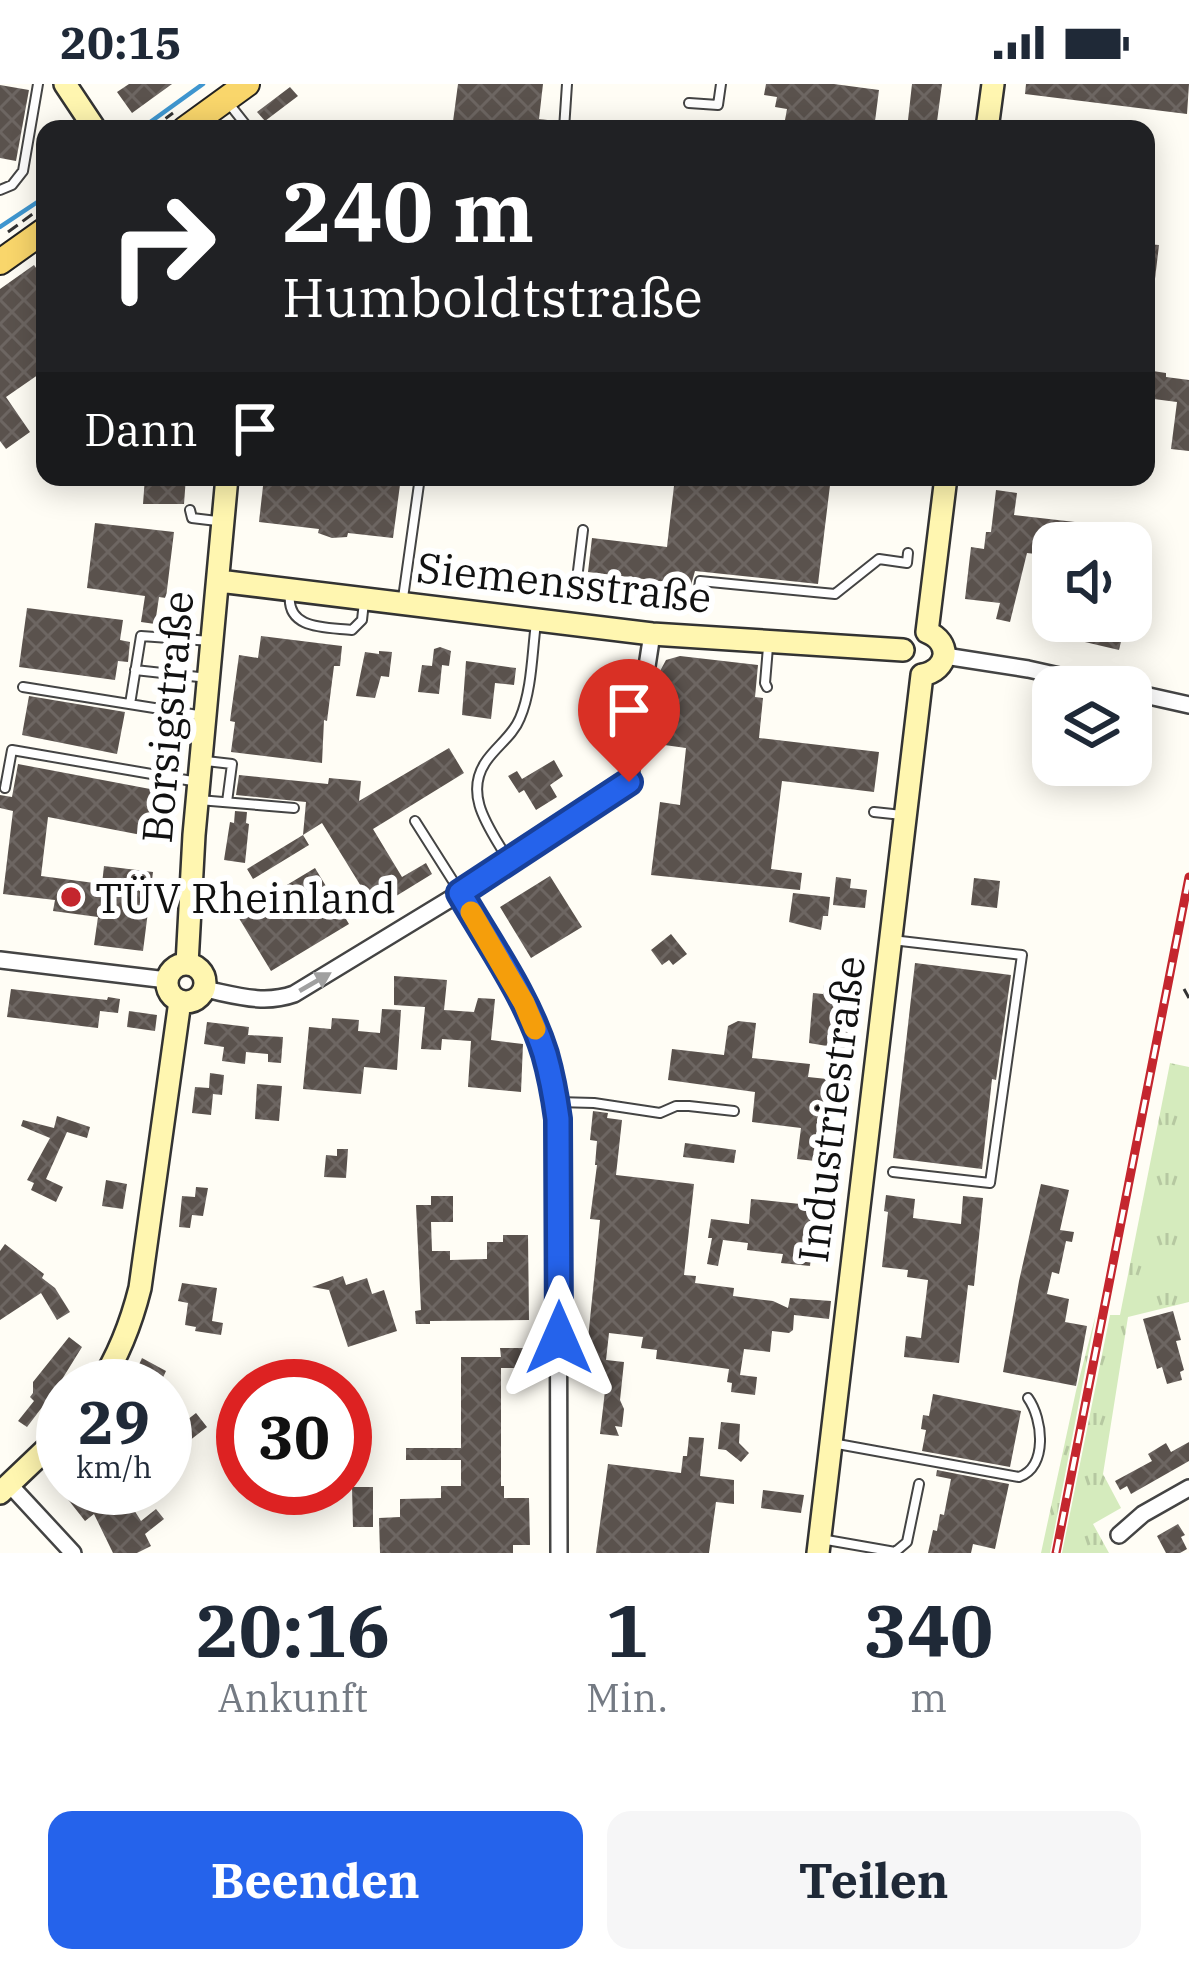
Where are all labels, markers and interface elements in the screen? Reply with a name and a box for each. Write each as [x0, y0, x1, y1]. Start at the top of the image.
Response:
text: 20:15 [60, 13, 182, 71]
text: 240 m [282, 156, 534, 265]
icon: right [84, 168, 240, 324]
text: Humboldtstraße [282, 262, 703, 332]
icon: arrive [222, 396, 288, 462]
text: Dann [84, 400, 198, 458]
map controls [1032, 522, 1152, 786]
button: sound [1032, 522, 1152, 642]
street label: Siemensstraße [414, 539, 714, 625]
street label: Borsigstraße [129, 589, 205, 845]
pin [578, 659, 680, 782]
button: layers [1032, 666, 1152, 786]
icon: arrive [596, 677, 662, 743]
place label: TÜV Rheinland [95, 870, 396, 925]
marker: TÜV Rheinland [58, 884, 84, 910]
street label: Industriestraße [785, 953, 877, 1265]
one-way arrow [298, 973, 332, 994]
position arrow [496, 1275, 622, 1401]
speed limit sign: 30 [216, 1359, 372, 1515]
text: 29 [78, 1382, 150, 1461]
text: km/h [76, 1447, 152, 1486]
text: 20:16 [196, 1583, 390, 1677]
text: 1 [605, 1583, 649, 1677]
text: 340 [864, 1583, 993, 1677]
text: Ankunft [218, 1672, 368, 1723]
text: Min. [586, 1672, 668, 1723]
text: m [910, 1672, 947, 1723]
button: Beenden [48, 1811, 583, 1949]
button: Teilen [607, 1811, 1141, 1949]

